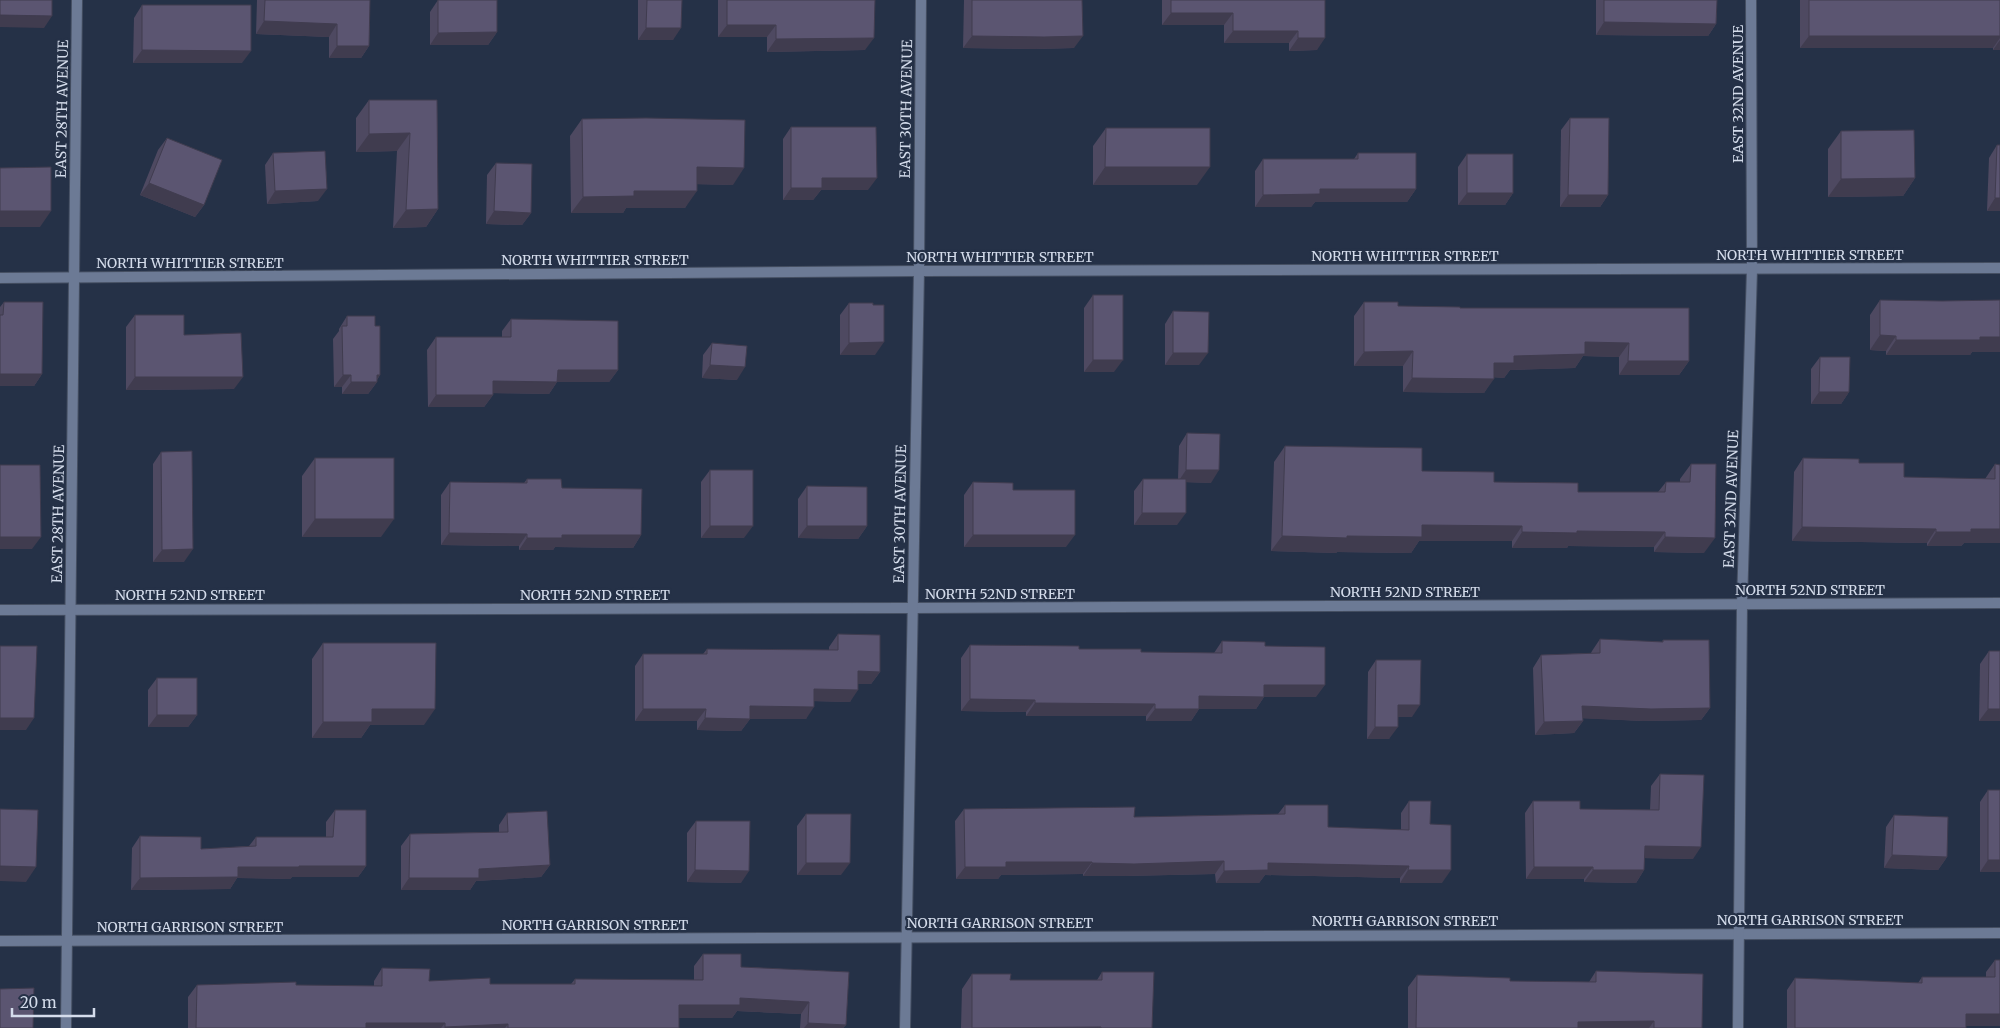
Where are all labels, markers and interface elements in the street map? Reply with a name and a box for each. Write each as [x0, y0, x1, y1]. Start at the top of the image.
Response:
street label: EAST 32ND AVENUE [1729, 25, 1747, 163]
street label: EAST 28TH AVENUE [52, 39, 72, 178]
street label: EAST 30TH AVENUE [896, 39, 916, 179]
street label: NORTH WHITTIER STREET [1716, 246, 1904, 264]
street label: NORTH WHITTIER STREET [1311, 247, 1499, 265]
street label: NORTH WHITTIER STREET [906, 248, 1094, 266]
street label: NORTH WHITTIER STREET [501, 251, 689, 269]
street label: NORTH WHITTIER STREET [96, 254, 284, 272]
street label: EAST 32ND AVENUE [1720, 430, 1742, 568]
street label: EAST 28TH AVENUE [48, 444, 68, 583]
street label: EAST 30TH AVENUE [890, 444, 910, 584]
street label: NORTH 52ND STREET [1735, 581, 1885, 599]
street label: NORTH 52ND STREET [1330, 583, 1480, 601]
street label: NORTH 52ND STREET [925, 585, 1075, 603]
street label: NORTH 52ND STREET [115, 586, 265, 604]
street label: NORTH 52ND STREET [520, 586, 670, 604]
street label: NORTH GARRISON STREET [1717, 911, 1903, 929]
street label: NORTH GARRISON STREET [1312, 912, 1498, 930]
street label: NORTH GARRISON STREET [907, 914, 1093, 932]
street label: NORTH GARRISON STREET [502, 916, 688, 934]
street label: NORTH GARRISON STREET [97, 918, 283, 936]
scale bar [12, 986, 95, 1018]
text: 20 m [20, 993, 57, 1012]

